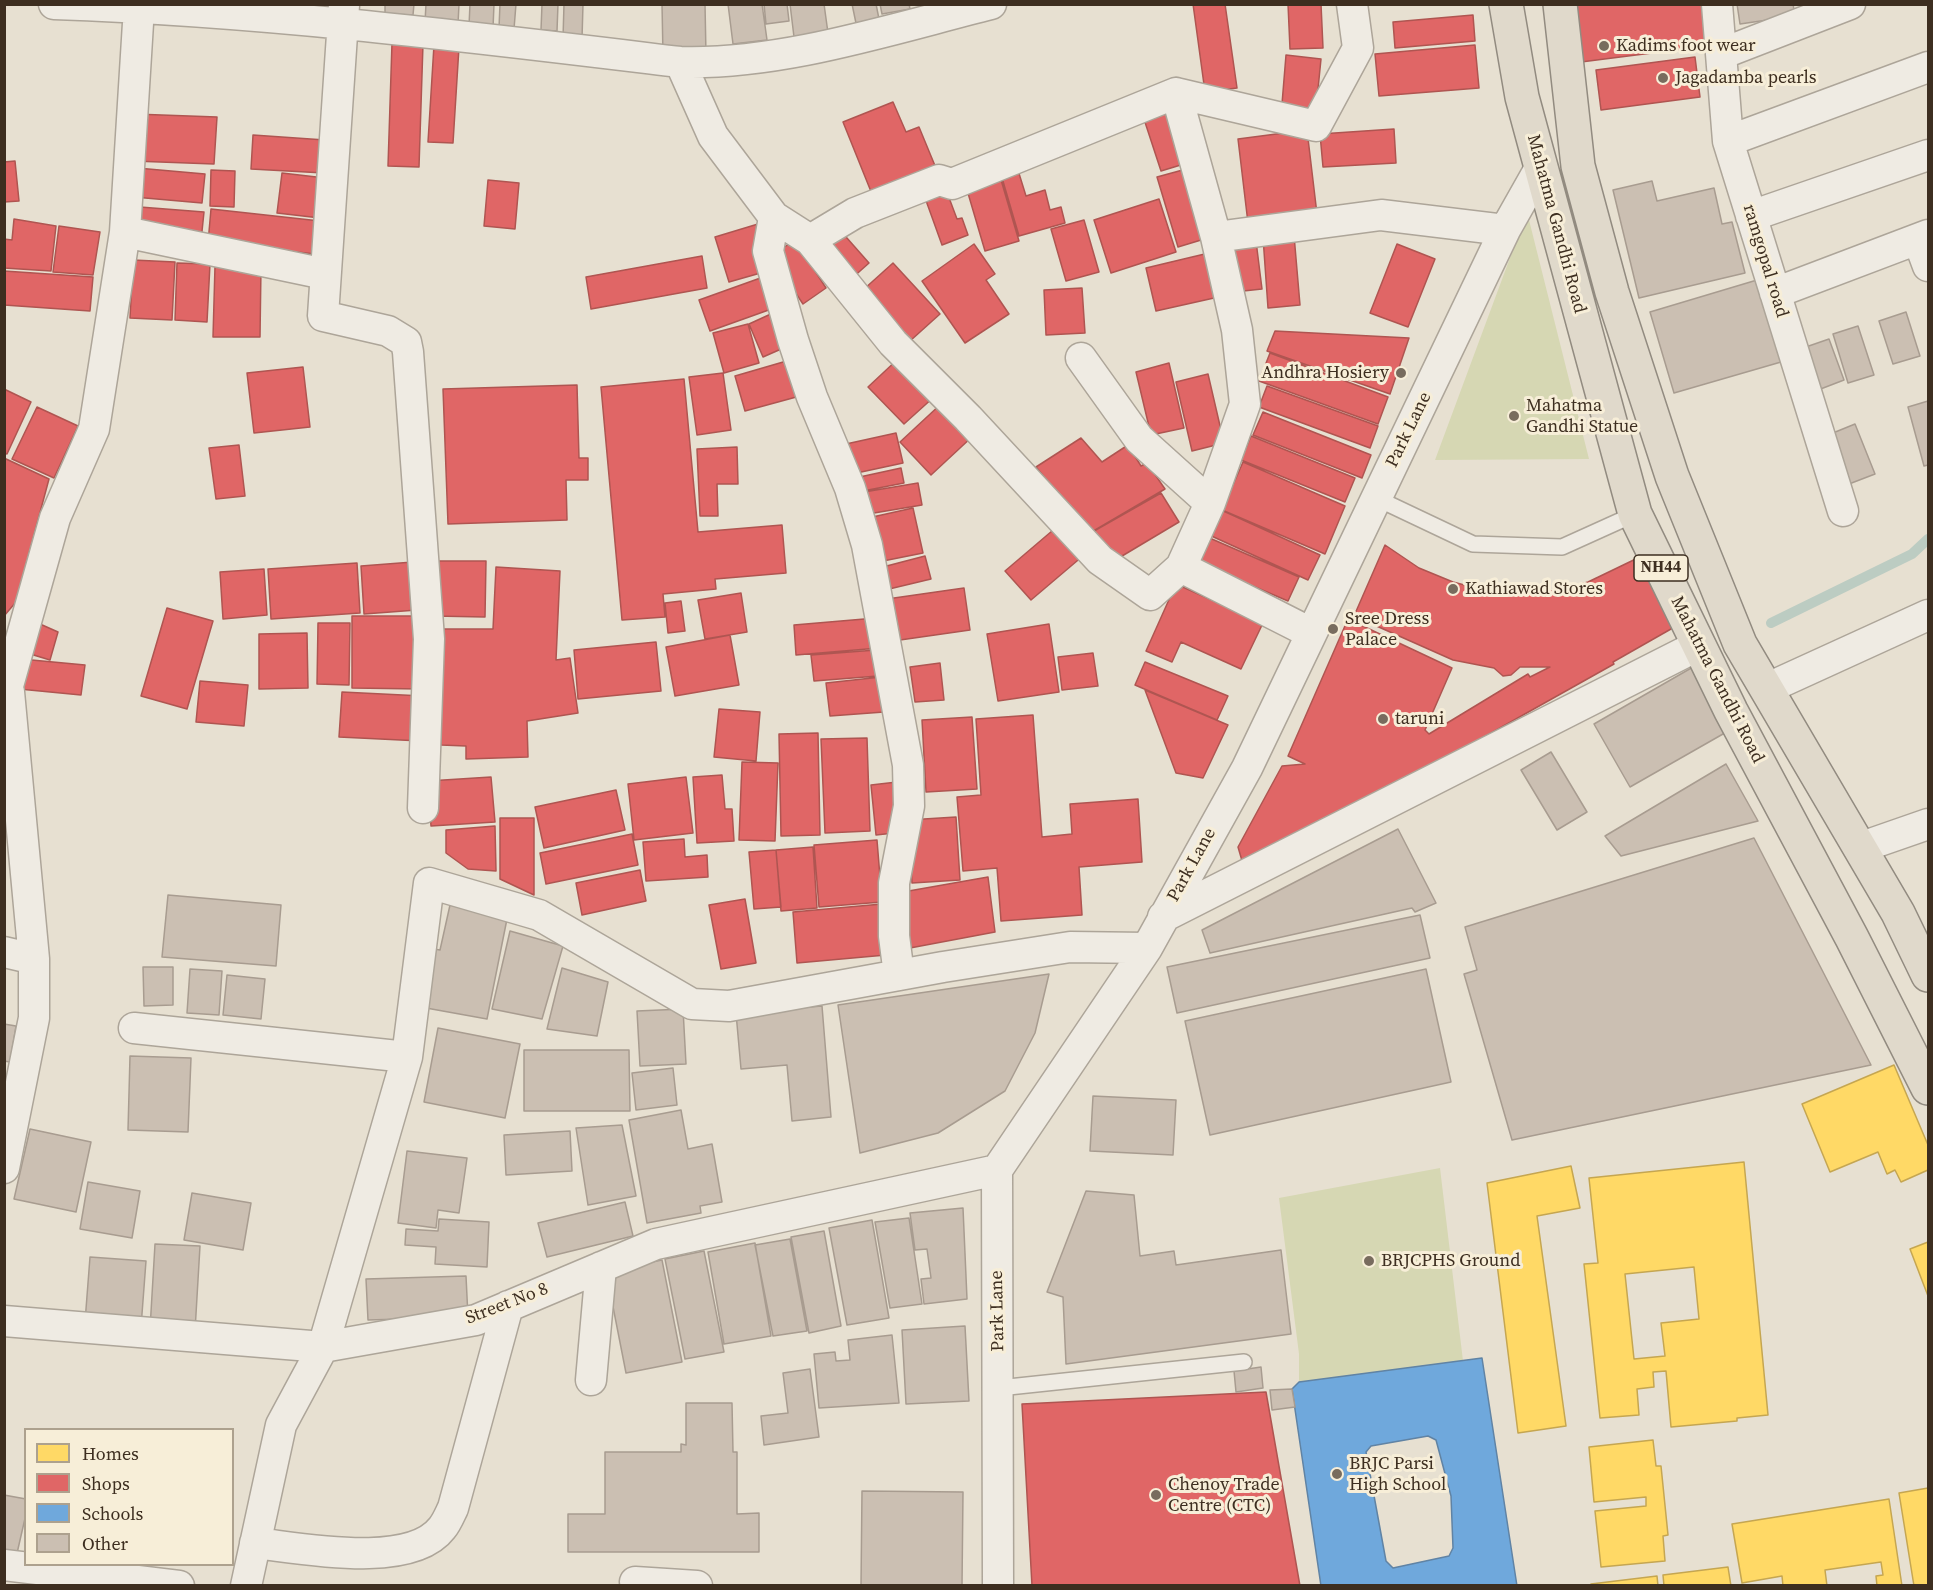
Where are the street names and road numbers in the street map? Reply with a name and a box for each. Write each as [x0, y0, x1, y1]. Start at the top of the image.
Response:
street label: Mahatma Gandhi Road [1522, 132, 1590, 316]
street label: ramgopal road [1738, 202, 1792, 320]
street label: Park Lane [1382, 389, 1436, 471]
road number: NH44 [1634, 555, 1688, 581]
street label: Mahatma Gandhi Road [1666, 593, 1768, 767]
street label: Park Lane [1163, 824, 1221, 906]
street label: Park Lane [986, 1270, 1010, 1352]
street label: Street No 8 [463, 1278, 551, 1330]

